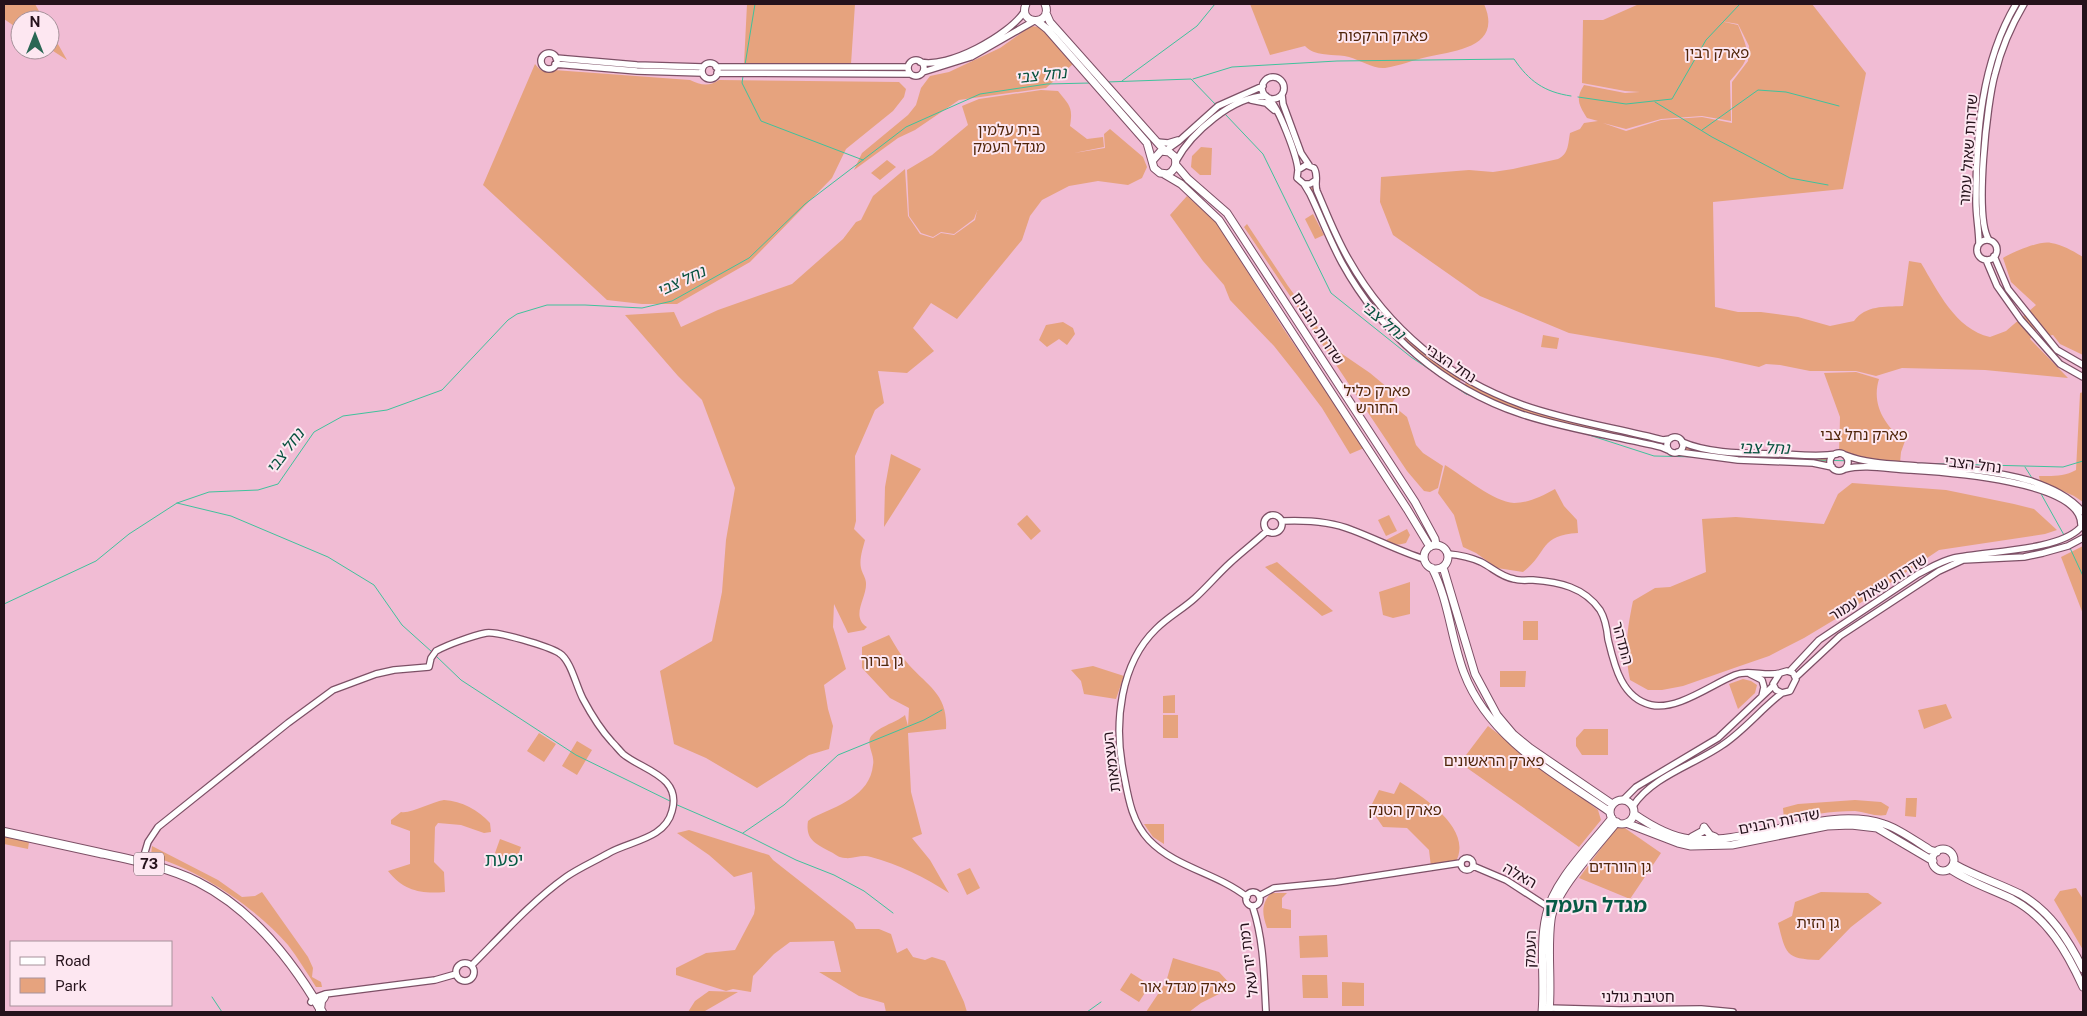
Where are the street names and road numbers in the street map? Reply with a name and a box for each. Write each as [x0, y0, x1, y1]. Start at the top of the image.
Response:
street label: שדרות שאול עמור [1956, 93, 1980, 207]
street label: שדרות הבנים [1288, 289, 1348, 367]
street label: נחל הצבי [1422, 340, 1480, 386]
street label: נחל הצבי [1943, 452, 2003, 476]
street label: שדרות שאול עמור [1826, 550, 1930, 624]
street label: התדהר [1609, 619, 1637, 667]
street label: העצמאות [1099, 731, 1123, 793]
street label: שדרות הבנים [1737, 805, 1821, 837]
road number: 73 [134, 852, 164, 876]
street label: האלה [1500, 859, 1540, 891]
street label: רמת יזרעאל [1235, 922, 1261, 998]
street label: העמק [1521, 930, 1539, 968]
street label: חטיבת גולני [1601, 988, 1675, 1005]

